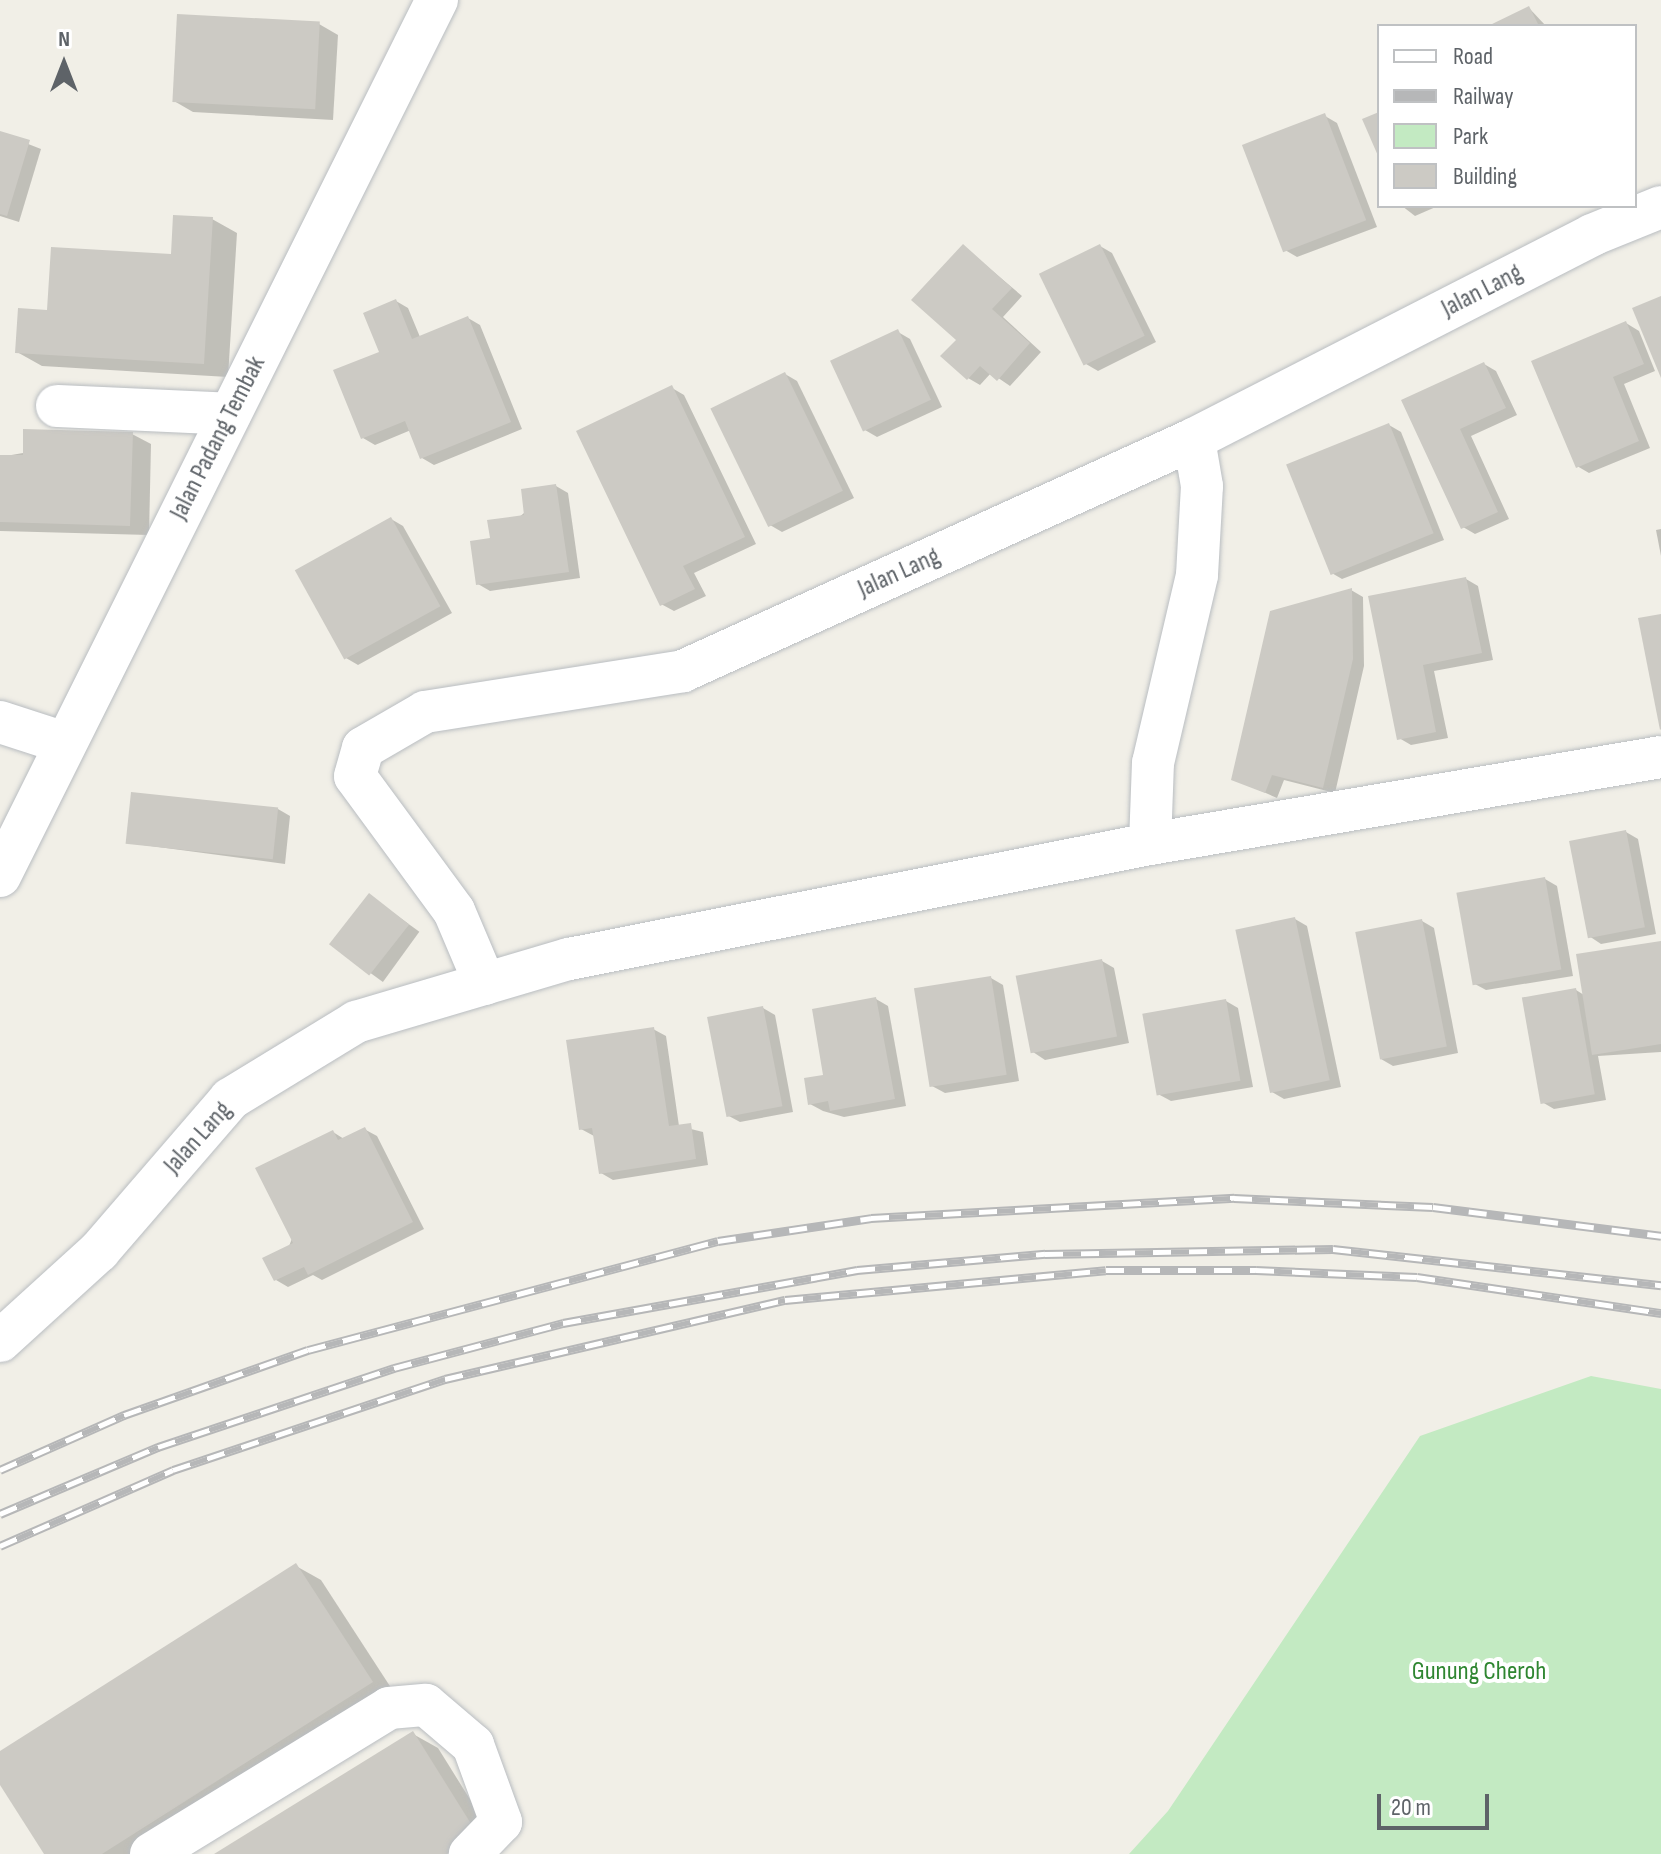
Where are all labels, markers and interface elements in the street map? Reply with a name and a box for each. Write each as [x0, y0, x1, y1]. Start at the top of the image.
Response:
north arrow [24, 24, 104, 104]
legend [1377, 24, 1637, 208]
text: N [58, 26, 70, 53]
text: Road [1453, 42, 1493, 71]
text: Railway [1453, 82, 1513, 111]
text: Park [1453, 122, 1488, 151]
text: Building [1453, 162, 1517, 191]
street label: Jalan Lang [1436, 257, 1528, 325]
street label: Jalan Padang Tembak [163, 351, 273, 525]
street label: Jalan Lang [853, 541, 945, 605]
street label: Jalan Lang [157, 1095, 239, 1181]
park label: Gunung Cheroh [1412, 1656, 1546, 1688]
scale bar [1381, 1778, 1493, 1828]
text: 20 m [1391, 1793, 1431, 1822]

